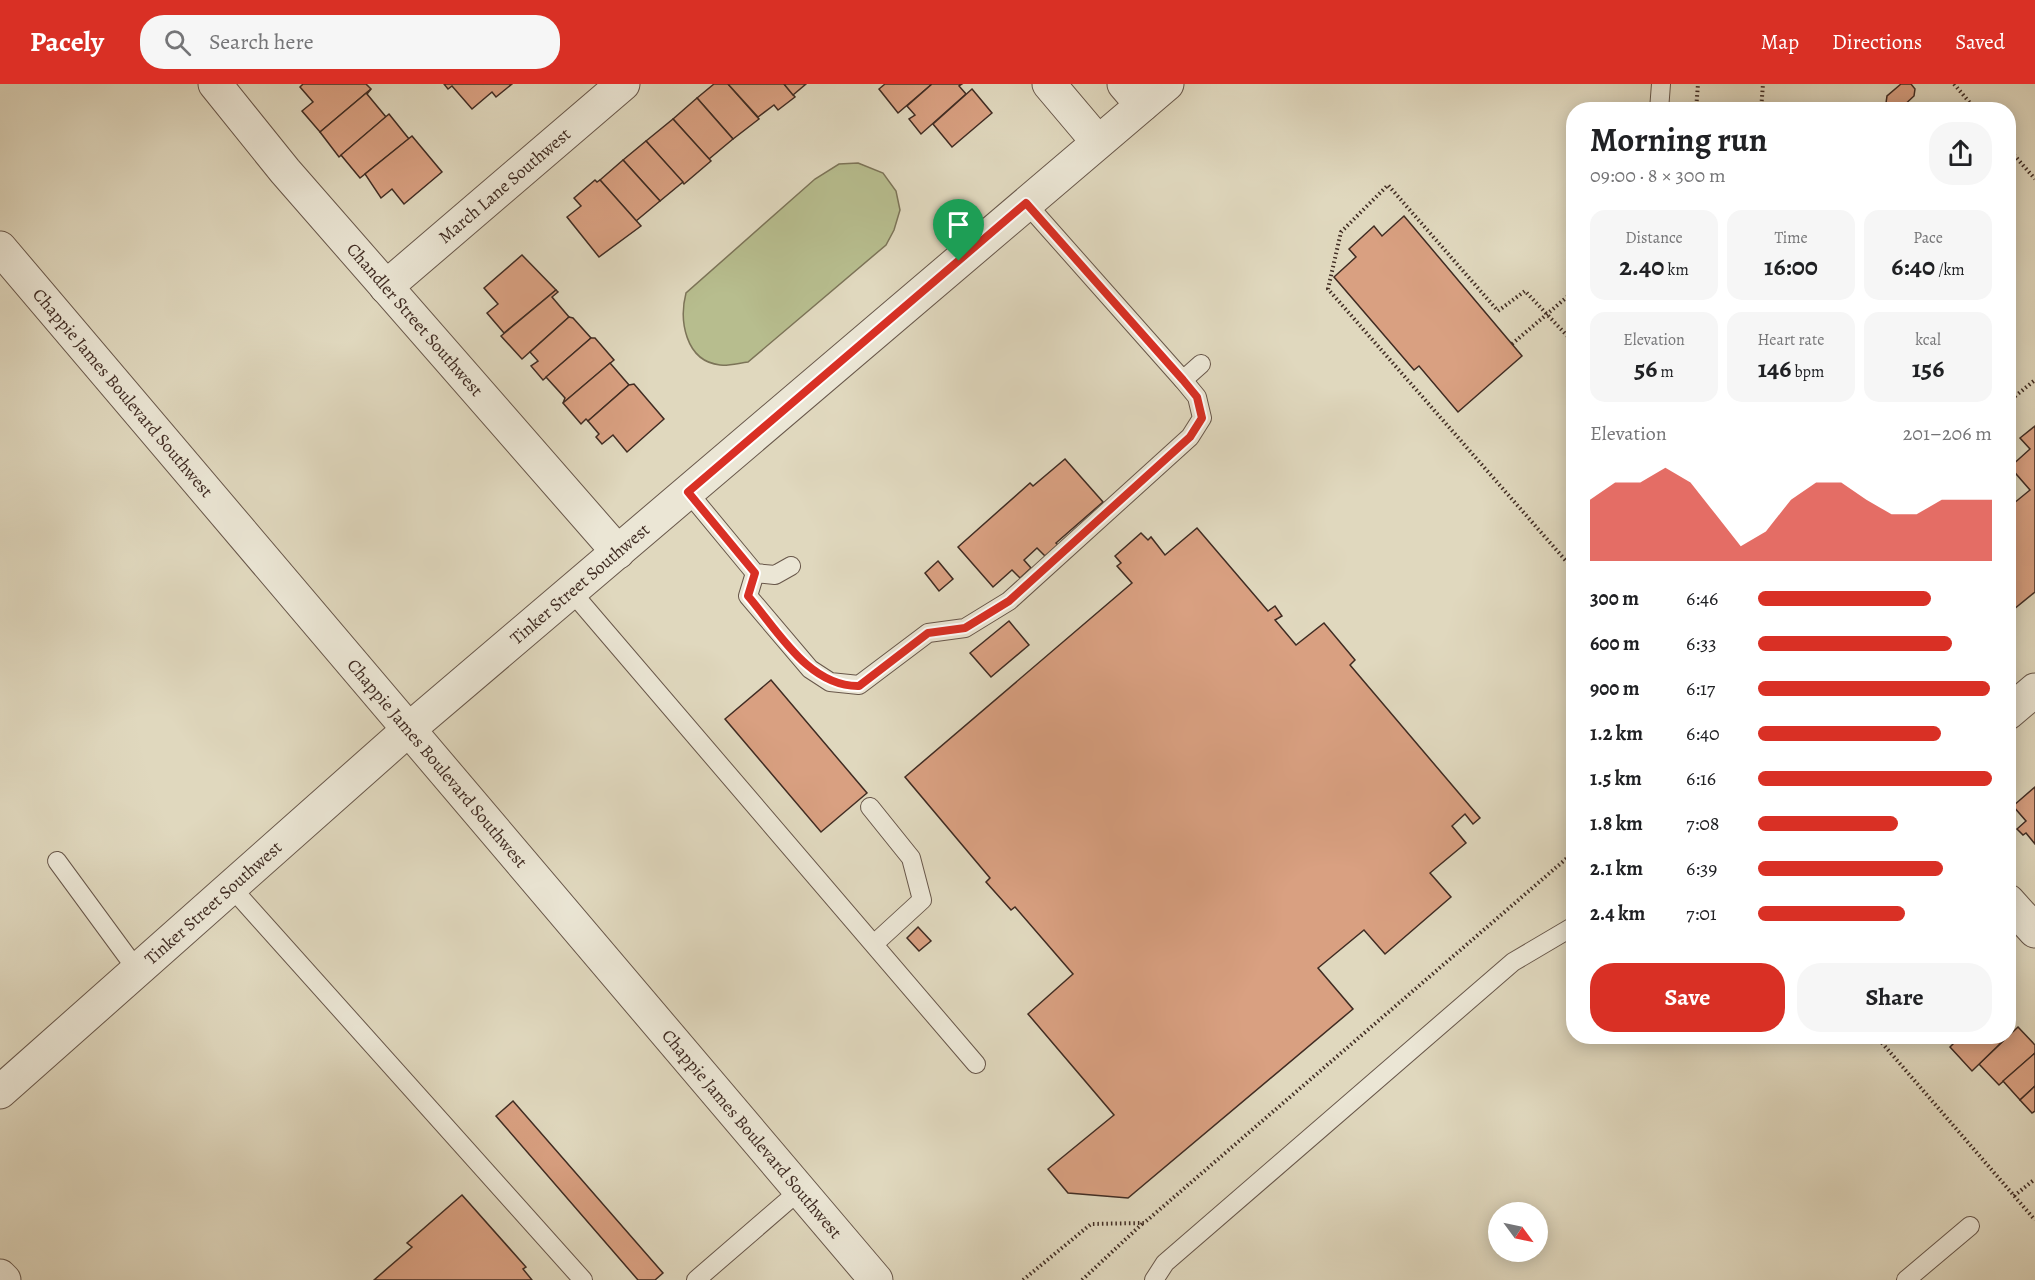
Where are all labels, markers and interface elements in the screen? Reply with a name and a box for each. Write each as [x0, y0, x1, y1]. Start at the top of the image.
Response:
search box [140, 15, 560, 69]
text: Pacely [30, 23, 104, 61]
icon: search [161, 26, 194, 59]
text: Search here [209, 27, 314, 57]
text: Map [1761, 28, 1799, 56]
text: Directions [1832, 28, 1922, 56]
text: Saved [1955, 28, 2005, 56]
text: Morning run [1590, 117, 1767, 162]
street label: March Lane Southwest [433, 122, 576, 249]
button: share [1929, 122, 1992, 185]
text: 09:00 · 8 × 300 m [1590, 162, 1726, 189]
pin [933, 199, 984, 261]
icon: arrive [942, 208, 975, 241]
text: Distance [1625, 227, 1683, 249]
text: Time [1774, 227, 1808, 249]
text: Pace [1913, 227, 1943, 249]
street label: Chandler Street Southwest [341, 238, 489, 402]
text: 2.40 [1619, 249, 1664, 284]
text: 16:00 [1764, 249, 1818, 284]
text: 6:40 [1891, 249, 1935, 284]
text: km [1664, 259, 1689, 281]
text: /km [1935, 259, 1965, 281]
street label: Chappie James Boulevard Southwest [27, 283, 219, 503]
text: Elevation [1623, 329, 1685, 351]
text: Heart rate [1758, 329, 1824, 351]
text: kcal [1915, 329, 1941, 351]
text: 56 [1634, 351, 1657, 386]
text: 146 [1758, 351, 1791, 386]
text: 156 [1912, 351, 1944, 386]
text: m [1657, 361, 1674, 383]
text: bpm [1791, 361, 1824, 383]
text: Elevation [1590, 420, 1667, 447]
text: 201–206 m [1903, 420, 1992, 447]
street label: Tinker Street Southwest [505, 518, 655, 650]
text: 300 m [1590, 585, 1639, 612]
text: 6:46 [1686, 585, 1718, 612]
text: 600 m [1590, 630, 1640, 657]
text: 6:33 [1686, 630, 1717, 657]
street label: Chappie James Boulevard Southwest [342, 654, 533, 873]
text: 900 m [1590, 675, 1640, 702]
text: 6:17 [1686, 675, 1715, 702]
text: 1.2 km [1590, 720, 1643, 747]
text: 6:40 [1686, 720, 1720, 747]
text: 1.5 km [1590, 765, 1642, 792]
text: 6:16 [1686, 765, 1716, 792]
text: 1.8 km [1590, 810, 1643, 837]
text: 7:08 [1686, 810, 1720, 837]
street label: Tinker Street Southwest [139, 835, 287, 970]
text: 2.1 km [1590, 855, 1643, 882]
text: 6:39 [1686, 855, 1717, 882]
text: 2.4 km [1590, 900, 1645, 927]
text: 7:01 [1686, 900, 1717, 927]
button: Save [1590, 963, 1785, 1032]
button: Share [1797, 963, 1992, 1032]
street label: Chappie James Boulevard Southwest [656, 1024, 848, 1244]
north arrow [1488, 1202, 1548, 1262]
map controls [1488, 1202, 1548, 1262]

